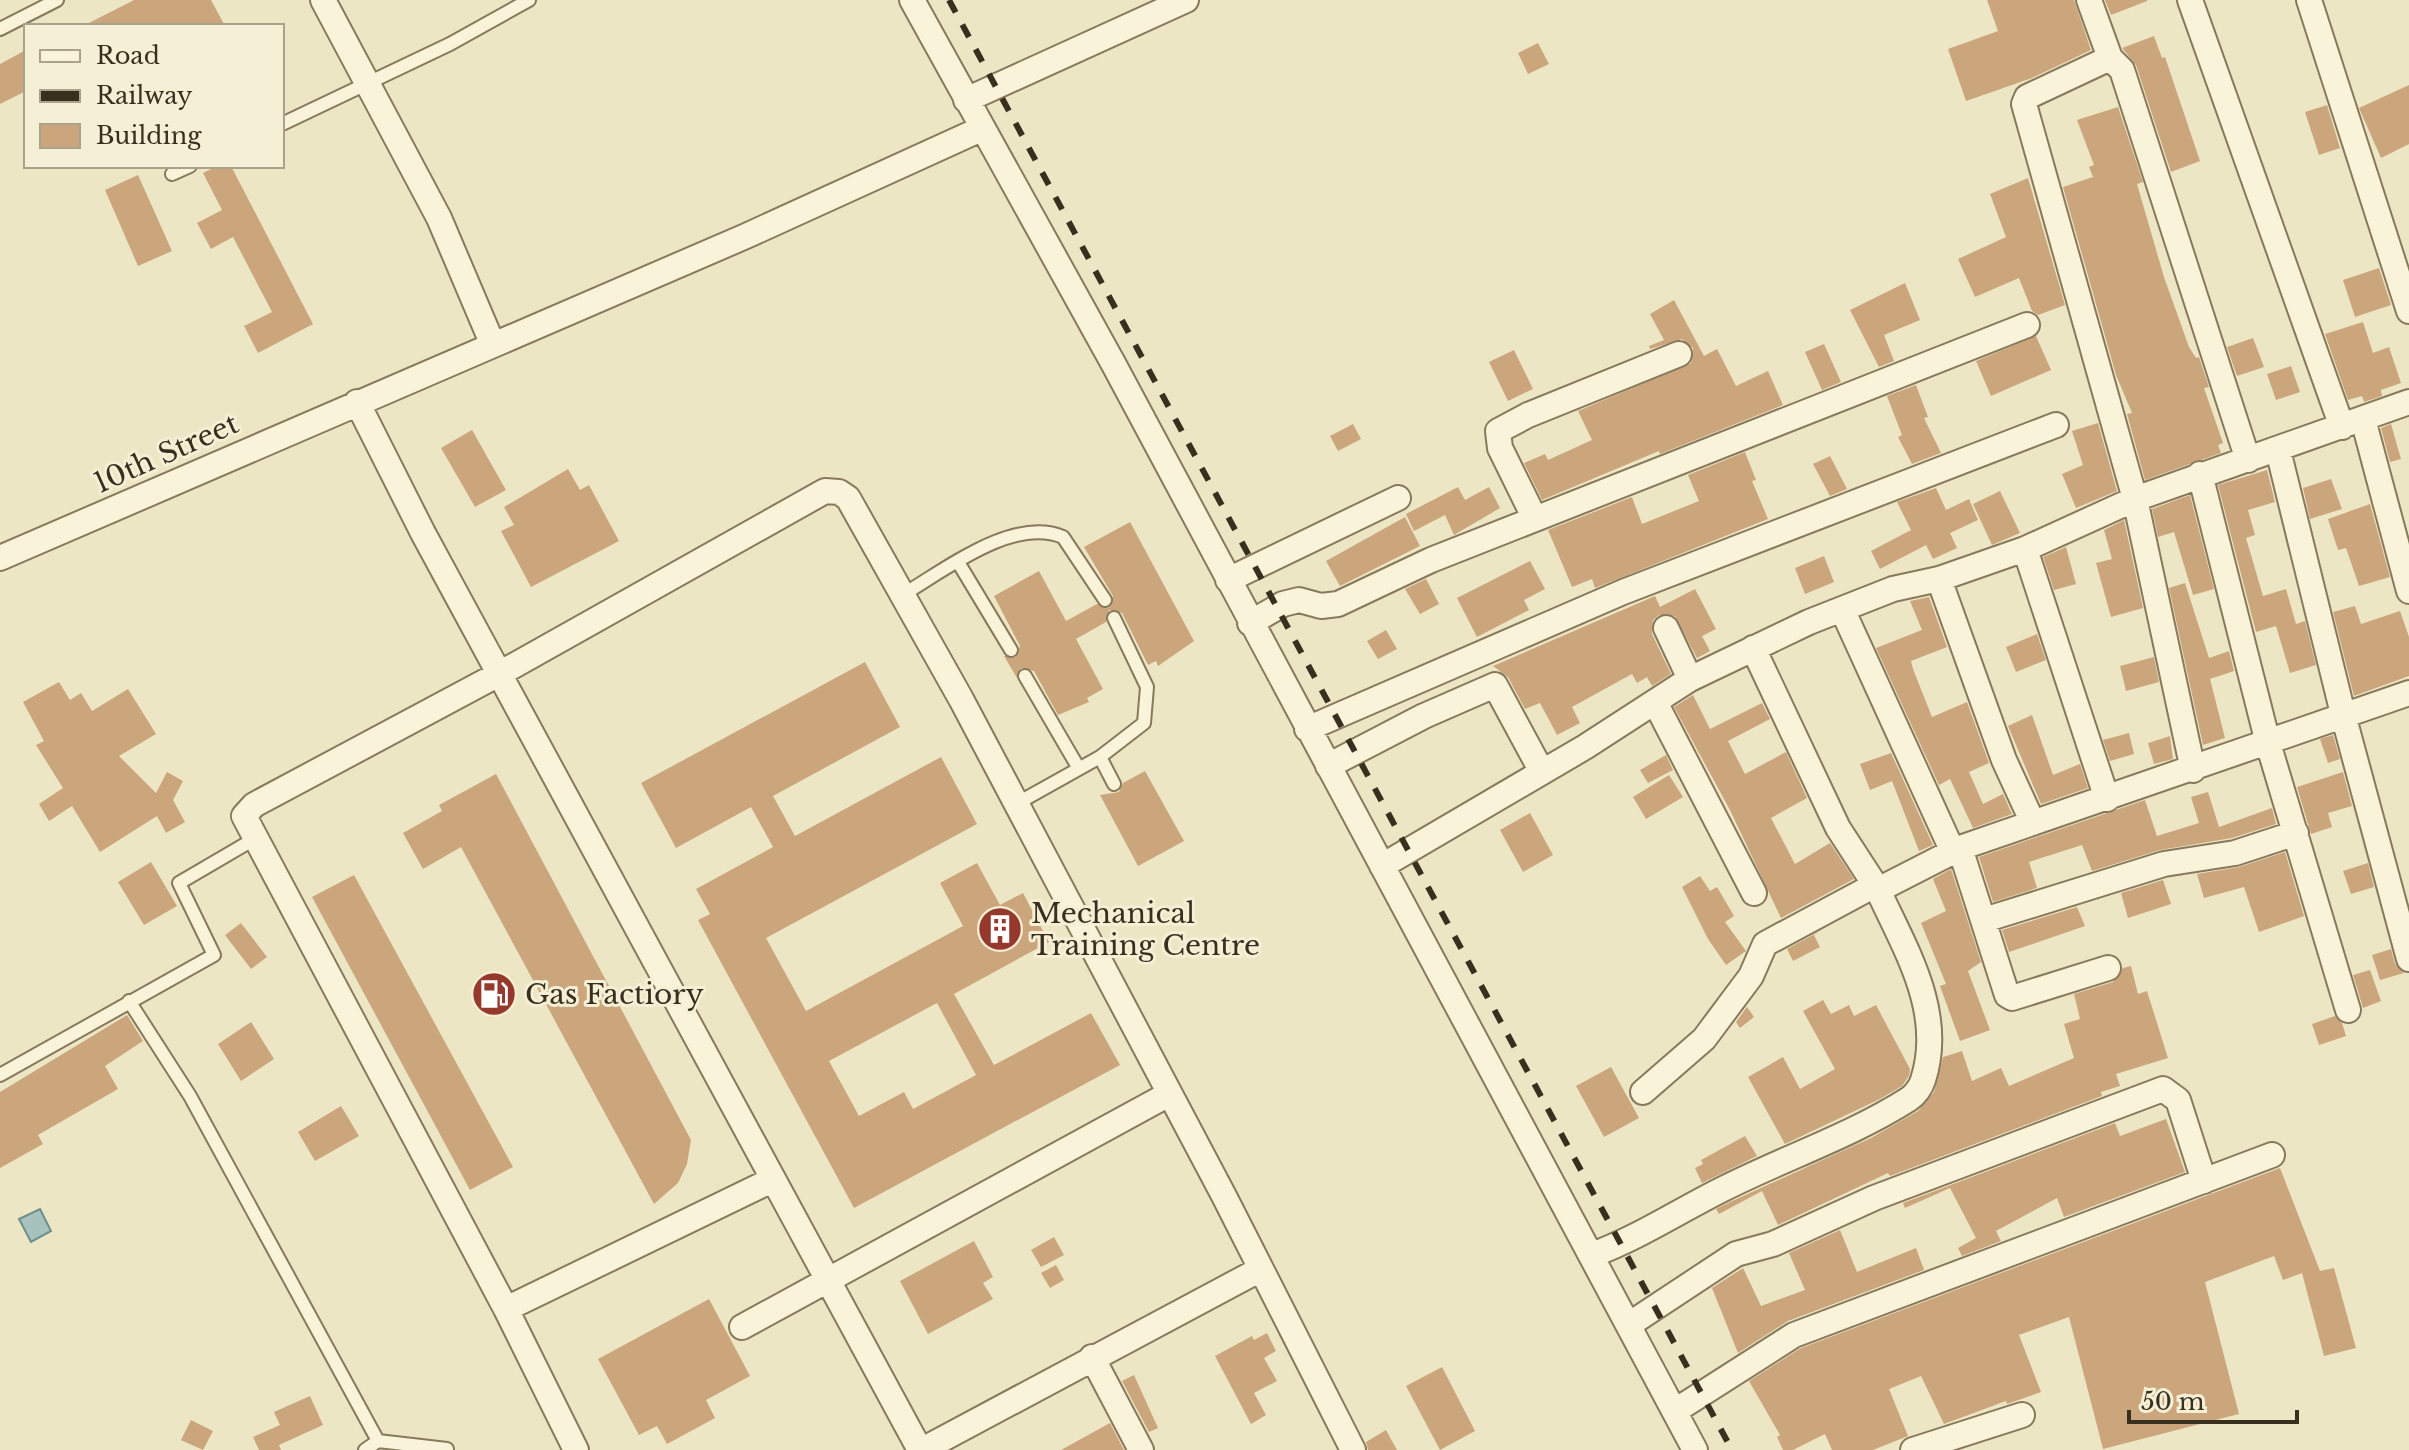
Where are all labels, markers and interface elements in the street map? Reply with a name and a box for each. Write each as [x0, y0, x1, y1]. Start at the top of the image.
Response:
legend [24, 24, 284, 168]
text: Road [96, 41, 160, 70]
text: Railway [96, 81, 193, 110]
text: Building [96, 121, 202, 150]
street label: 10th Street [88, 406, 244, 501]
place label: Mechanical Training Centre [1031, 896, 1260, 963]
building icon: Mechanical Training Centre [976, 905, 1024, 953]
fuel station icon: Gas Factiory [470, 970, 518, 1018]
place label: Gas Factiory [525, 977, 704, 1012]
scale bar [2129, 1374, 2297, 1424]
text: 50 m [2141, 1387, 2205, 1416]

